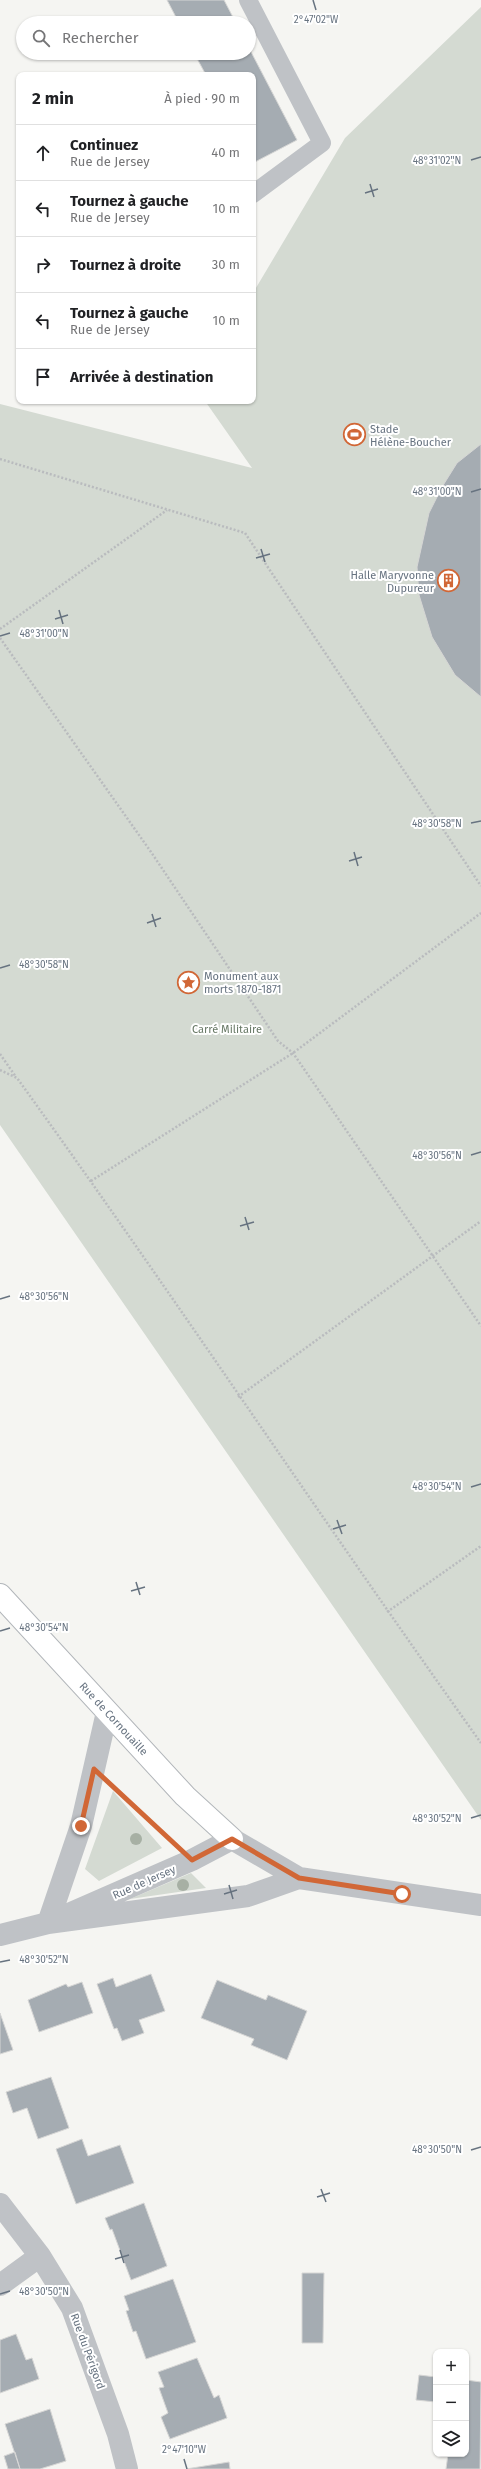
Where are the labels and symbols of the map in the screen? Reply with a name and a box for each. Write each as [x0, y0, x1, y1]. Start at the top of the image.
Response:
text: 2°47'02"W [294, 14, 339, 26]
text: 48°31'02"N [413, 155, 461, 167]
sports icon: Stade Hélène-Boucher [342, 422, 368, 448]
place label: Stade Hélène-Boucher [370, 423, 452, 449]
text: 48°31'00"N [412, 486, 462, 498]
building icon: Halle Maryvonne Dupureur [436, 568, 462, 594]
place label: Halle Maryvonne Dupureur [350, 569, 435, 595]
text: 48°31'00"N [19, 628, 69, 640]
text: 48°30'58"N [412, 818, 462, 830]
text: 48°30'58"N [19, 959, 69, 971]
place icon: Monument aux morts 1870-1871 [176, 969, 202, 995]
place label: Monument aux morts 1870-1871 [204, 970, 281, 996]
park label: Carré Militaire [192, 1023, 262, 1036]
text: 48°30'56"N [412, 1150, 462, 1162]
text: 48°30'56"N [19, 1291, 69, 1303]
text: 48°30'54"N [412, 1481, 462, 1493]
text: 48°30'54"N [19, 1622, 69, 1634]
street label: Rue de Cornouaille [76, 1680, 150, 1758]
text: 48°30'52"N [412, 1813, 462, 1825]
route end [72, 1817, 90, 1835]
street label: Rue de Jersey [111, 1863, 178, 1902]
route start [393, 1885, 411, 1903]
text: 48°30'52"N [19, 1954, 69, 1966]
text: 48°30'50"N [412, 2144, 462, 2156]
text: 48°30'50"N [19, 2286, 69, 2298]
street label: Rue du Périgord [68, 2311, 107, 2391]
text: 2°47'10"W [162, 2444, 207, 2456]

